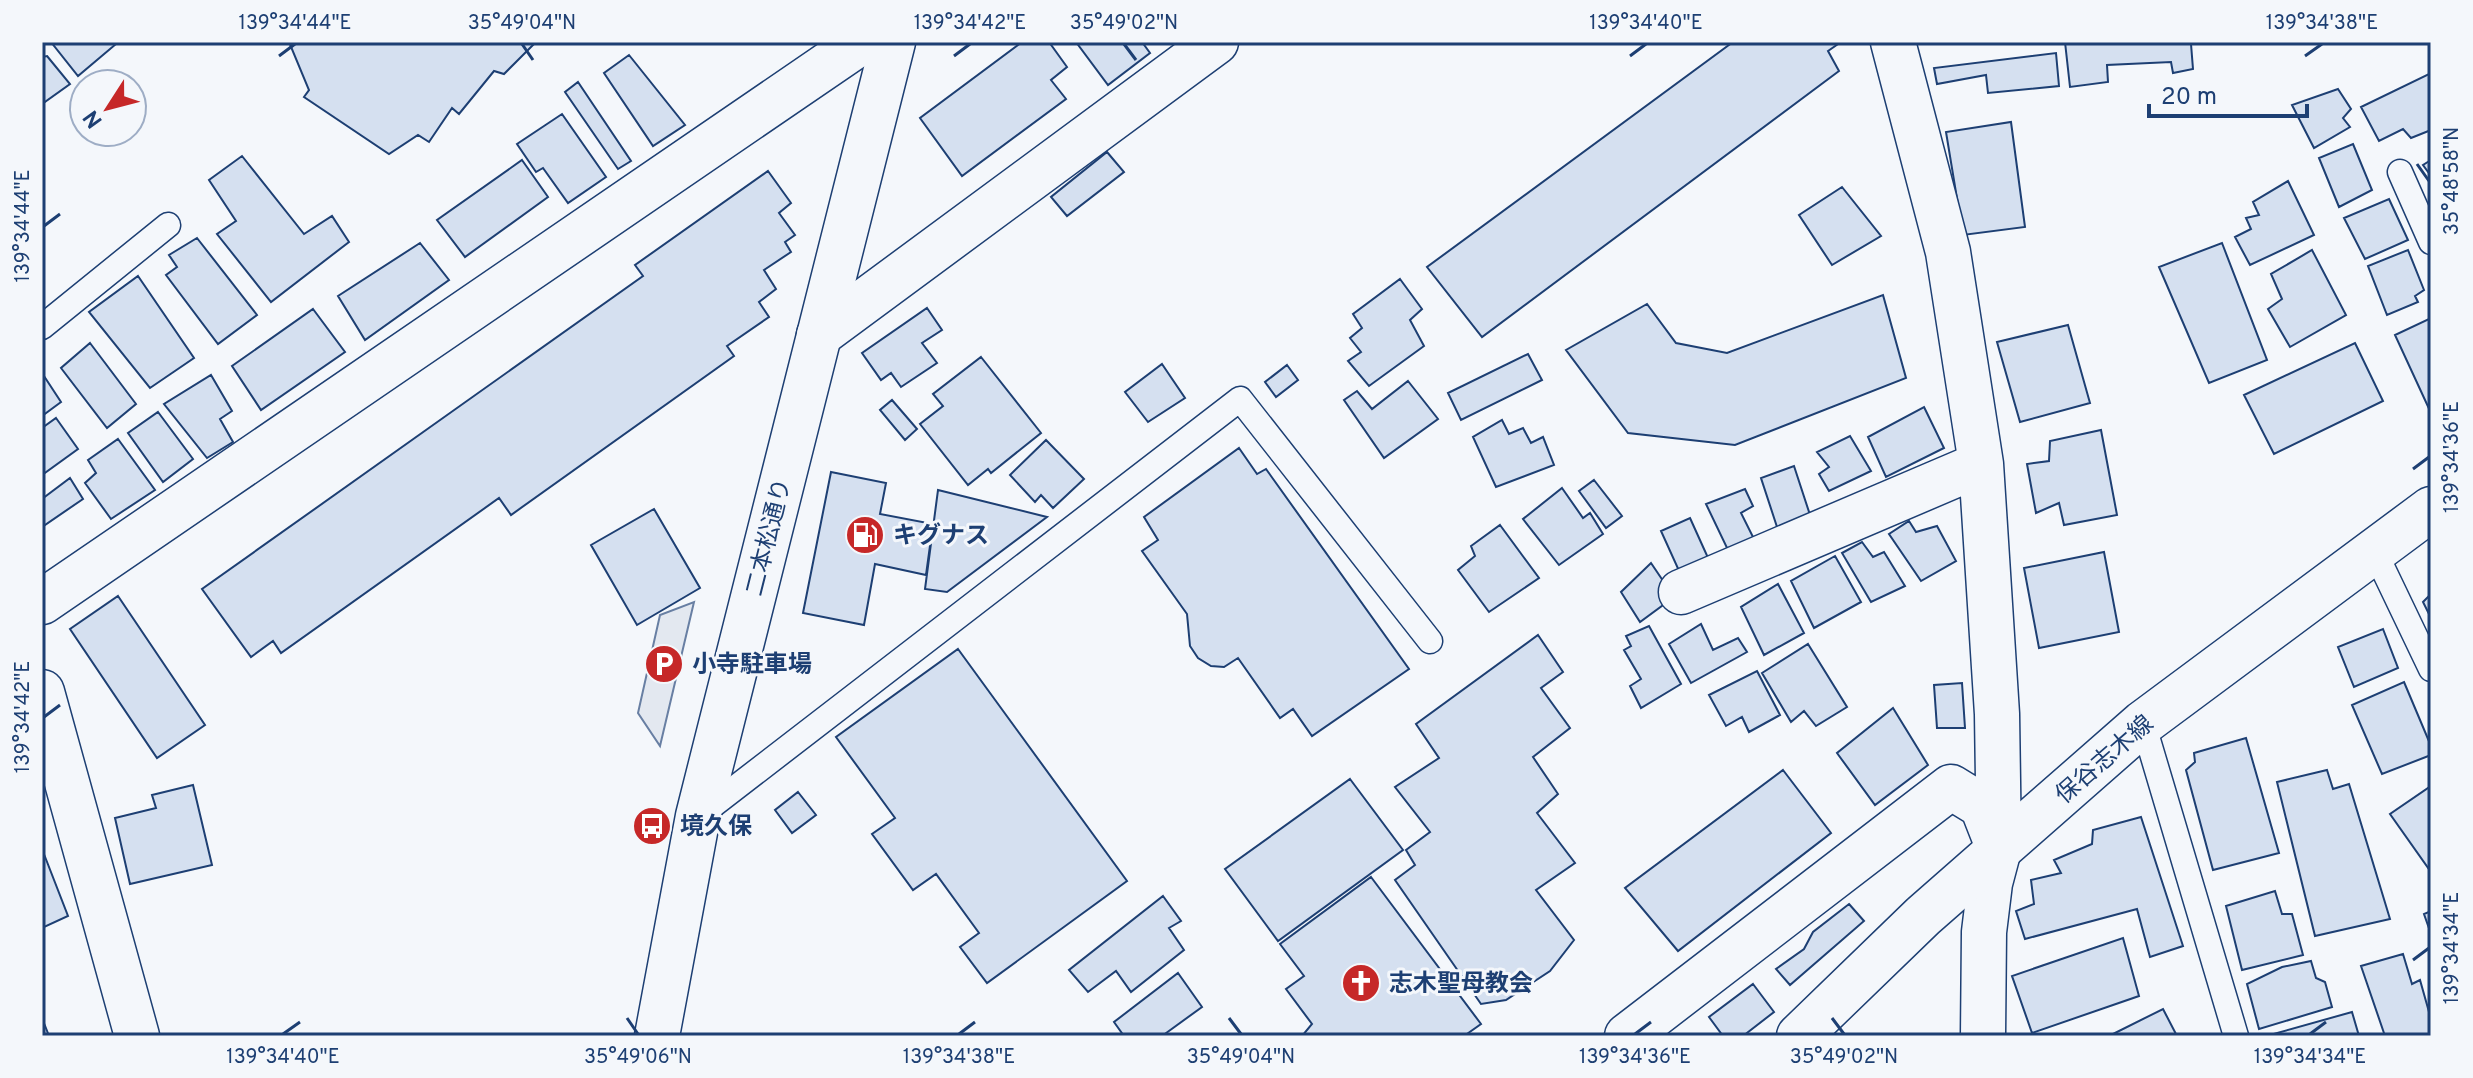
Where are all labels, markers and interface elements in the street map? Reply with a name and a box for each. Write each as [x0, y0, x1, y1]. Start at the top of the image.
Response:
text: 139°34'44"E [239, 11, 351, 37]
text: 35°49'04"N [468, 11, 576, 37]
text: 139°34'42"E [914, 11, 1026, 37]
text: 35°49'02"N [1070, 11, 1178, 37]
text: 139°34'40"E [1589, 11, 1703, 37]
text: 139°34'38"E [2266, 11, 2378, 37]
north arrow [68, 68, 148, 148]
scale bar [2149, 68, 2307, 118]
text: 20 m [2161, 83, 2217, 113]
text: N [78, 104, 109, 133]
text: 35°48'58"N [2440, 127, 2466, 235]
text: 139°34'44"E [11, 170, 37, 282]
text: 139°34'36"E [2440, 401, 2466, 513]
street label: 二本松通り [741, 476, 799, 599]
fuel station icon: キグナス [844, 514, 886, 556]
place label: キグナス [893, 522, 989, 552]
parking icon: 小寺駐車場 [643, 643, 685, 685]
place label: 小寺駐車場 [692, 651, 812, 681]
text: 139°34'42"E [11, 661, 37, 773]
street label: 保谷志木線 [2050, 710, 2160, 811]
bus stop icon: 境久保 [631, 805, 673, 847]
place label: 境久保 [680, 813, 752, 843]
text: 139°34'34"E [2440, 892, 2466, 1004]
church icon: 志木聖母教会 [1340, 962, 1382, 1004]
place label: 志木聖母教会 [1389, 970, 1533, 1000]
text: 139°34'40"E [226, 1045, 340, 1071]
text: 35°49'06"N [584, 1045, 692, 1071]
text: 139°34'38"E [903, 1045, 1015, 1071]
text: 35°49'04"N [1187, 1045, 1295, 1071]
text: 139°34'36"E [1579, 1045, 1691, 1071]
text: 35°49'02"N [1790, 1045, 1898, 1071]
text: 139°34'34"E [2254, 1045, 2366, 1071]

